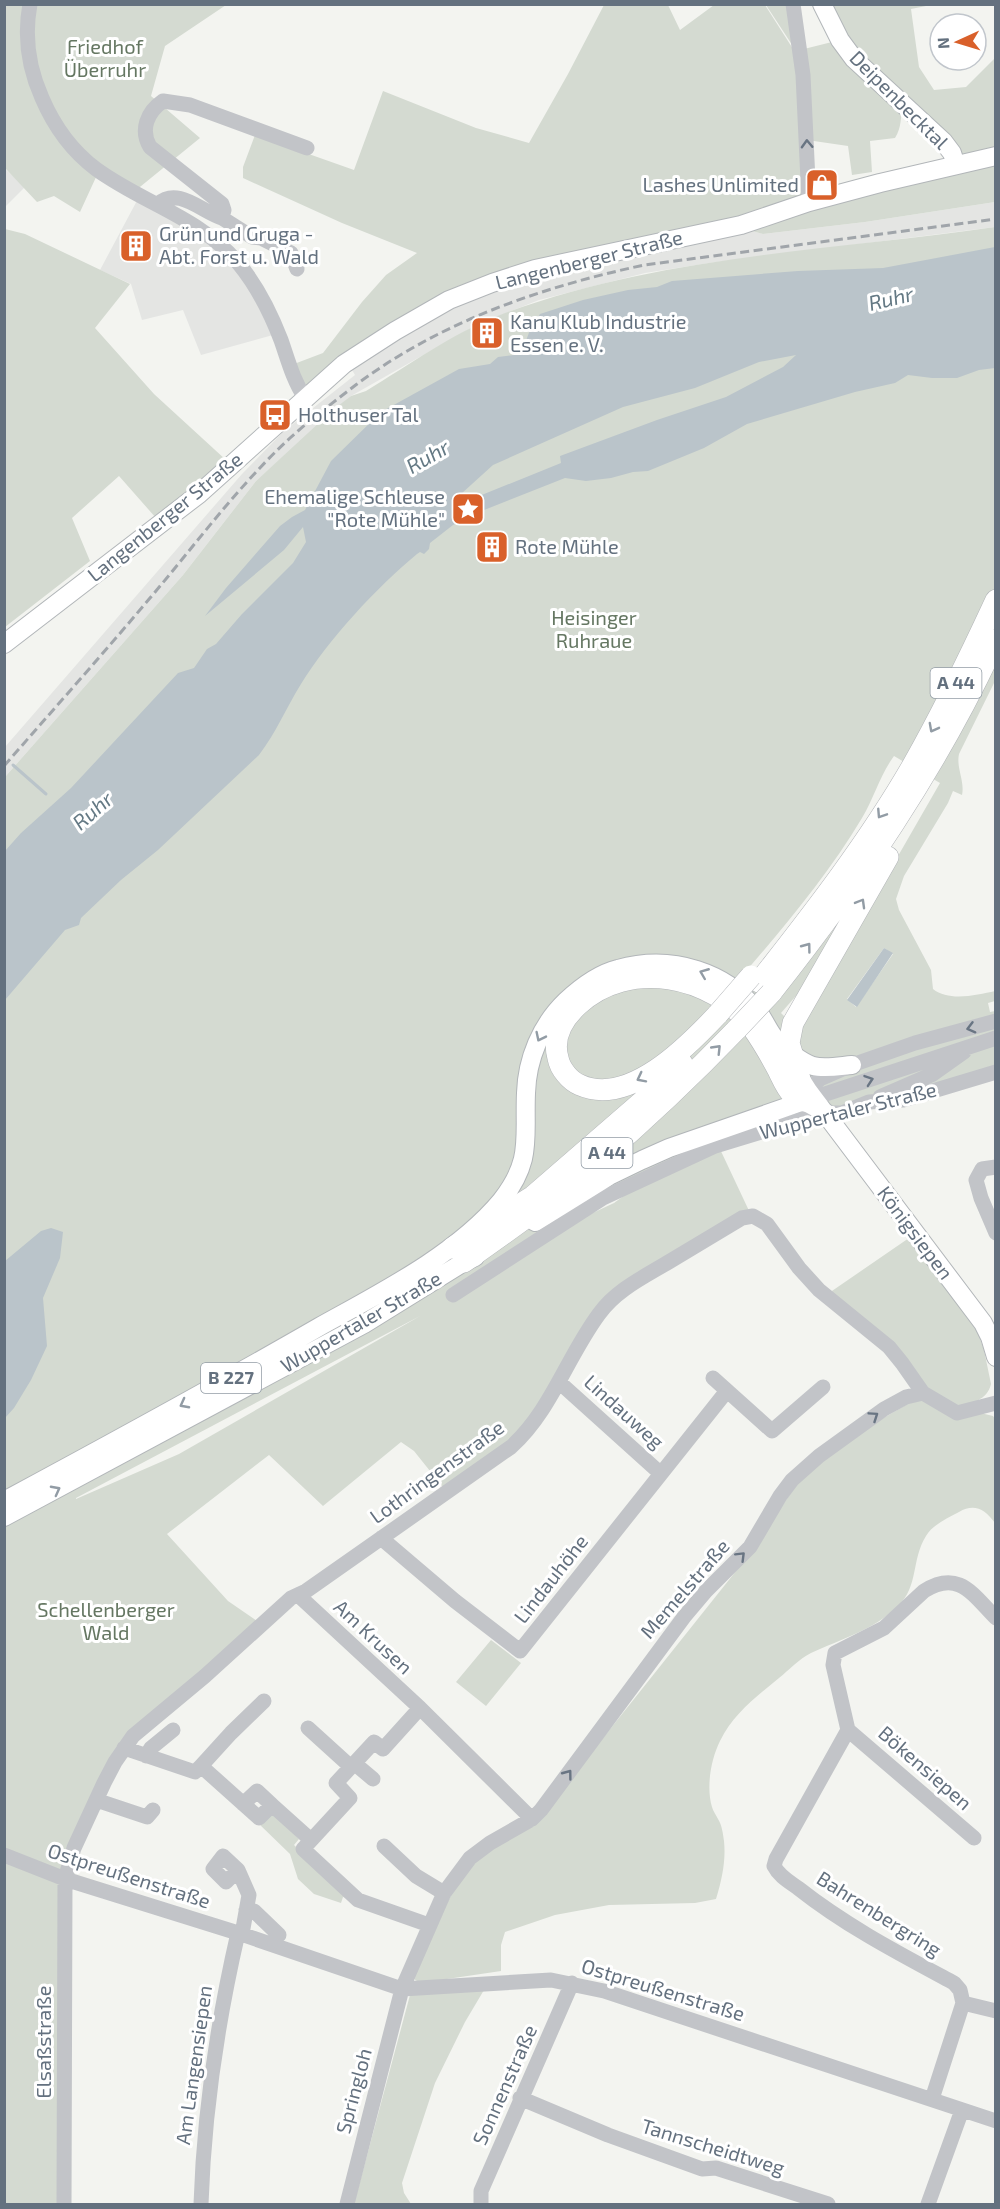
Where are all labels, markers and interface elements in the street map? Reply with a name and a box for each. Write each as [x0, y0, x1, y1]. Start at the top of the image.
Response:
north arrow [928, 12, 988, 72]
park label: Friedhof Überruhr [64, 34, 146, 81]
text: N [933, 37, 952, 50]
street label: Deipenbecktal [845, 45, 954, 154]
one-way arrow [800, 140, 813, 149]
shop icon: Lashes Unlimited [804, 167, 840, 203]
place label: Lashes Unlimited [642, 172, 799, 196]
place label: Grün und Gruga - Abt. Forst u. Wald [159, 221, 319, 268]
street label: Langenberger Straße [493, 224, 685, 294]
building icon: Grün und Gruga - Abt. Forst u. Wald [118, 228, 154, 264]
water label: Ruhr [866, 280, 916, 315]
place label: Kanu Klub Industrie Essen e. V. [510, 309, 687, 356]
building icon: Kanu Klub Industrie Essen e. V. [469, 315, 505, 351]
bus stop icon: Holthuser Tal [257, 397, 293, 433]
place label: Holthuser Tal [298, 402, 418, 426]
water label: Ruhr [401, 433, 454, 478]
street label: Langenberger Straße [82, 446, 247, 586]
place label: Ehemalige Schleuse "Rote Mühle" [264, 484, 445, 531]
place icon: Ehemalige Schleuse "Rote Mühle" [450, 491, 486, 527]
building icon: Rote Mühle [474, 529, 510, 565]
place label: Rote Mühle [515, 534, 619, 558]
park label: Heisinger Ruhraue [551, 605, 637, 652]
road number: A 44 [930, 668, 982, 698]
one-way arrow [928, 722, 940, 733]
water label: Ruhr [67, 785, 118, 834]
one-way arrow [877, 808, 889, 818]
one-way arrow [853, 899, 865, 909]
one-way arrow [799, 942, 810, 953]
one-way arrow [700, 968, 711, 980]
one-way arrow [966, 1020, 976, 1033]
one-way arrow [536, 1031, 548, 1042]
one-way arrow [710, 1046, 721, 1057]
one-way arrow [636, 1070, 647, 1082]
one-way arrow [863, 1075, 874, 1088]
street label: Wuppertaler Straße [757, 1076, 939, 1144]
road number: A 44 [582, 1138, 632, 1168]
street label: Königsiepen [873, 1181, 959, 1284]
street label: Wuppertaler Straße [276, 1265, 445, 1377]
road number: B 227 [201, 1363, 261, 1393]
street label: Lindauweg [580, 1369, 669, 1453]
one-way arrow [180, 1397, 190, 1408]
one-way arrow [867, 1412, 878, 1423]
street label: Lothringenstraße [365, 1414, 508, 1528]
one-way arrow [50, 1486, 60, 1497]
street label: Lindauhöhe [508, 1529, 592, 1628]
street label: Memelstraße [635, 1534, 734, 1643]
one-way arrow [734, 1552, 745, 1563]
street label: Am Krusen [330, 1594, 418, 1679]
park label: Schellenberger Wald [37, 1597, 175, 1644]
street label: Bökensiepen [874, 1720, 977, 1814]
one-way arrow [561, 1769, 572, 1780]
street label: Ostpreußenstraße [45, 1837, 214, 1913]
street label: Bahrenbergring [813, 1865, 946, 1961]
street label: Ostpreußenstraße [579, 1953, 748, 2025]
street label: Am Langensiepen [170, 1984, 216, 2146]
street label: Elsaßstraße [31, 1986, 55, 2098]
street label: Sonnenstraße [467, 2021, 541, 2148]
street label: Springloh [330, 2045, 376, 2136]
street label: Tannscheidtweg [639, 2113, 788, 2179]

